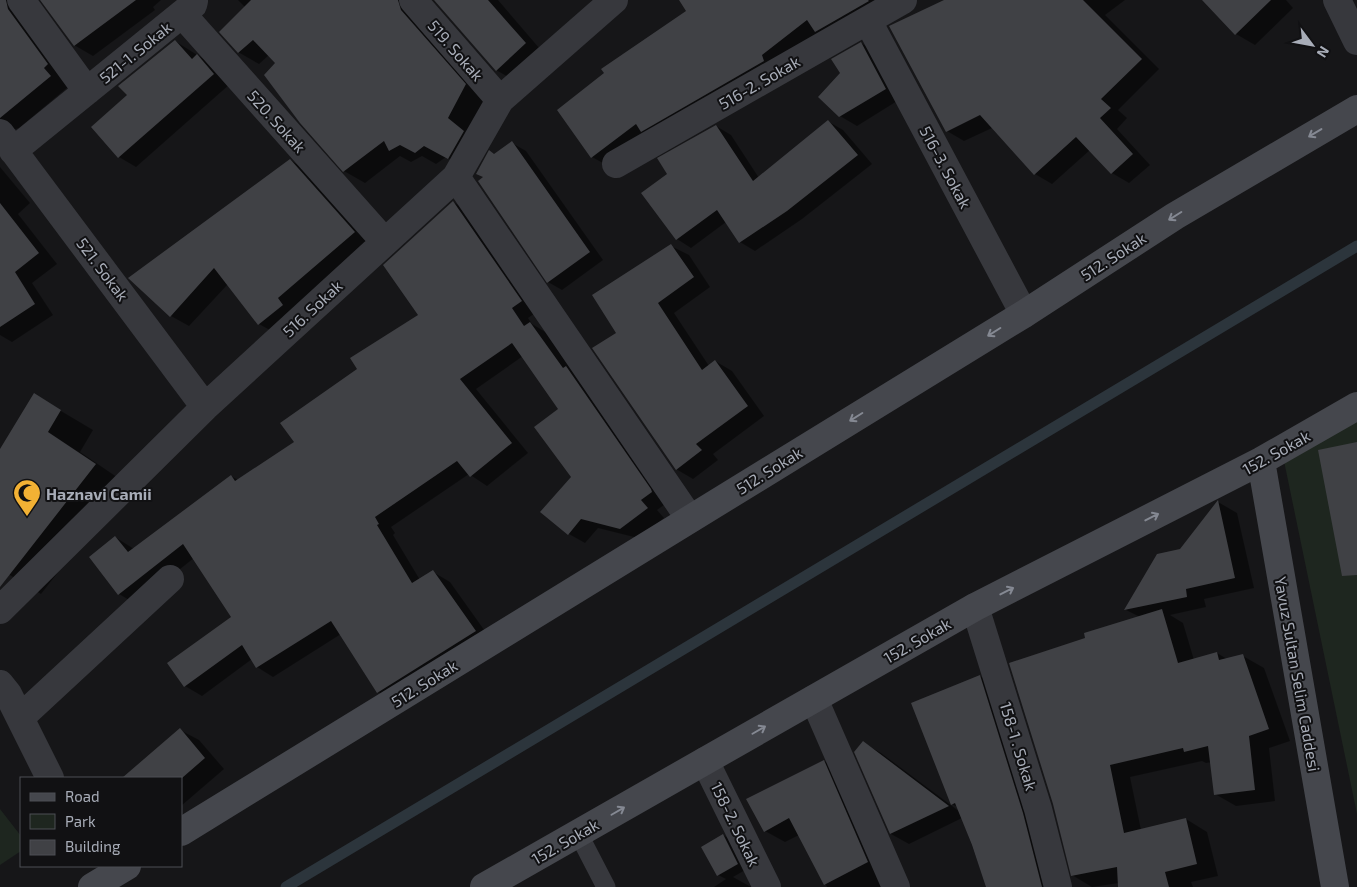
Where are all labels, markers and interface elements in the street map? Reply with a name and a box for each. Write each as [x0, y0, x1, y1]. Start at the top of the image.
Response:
street label: 519. Sokak [424, 16, 488, 84]
street label: 521-1. Sokak [95, 17, 175, 87]
north arrow [1287, 20, 1337, 70]
text: N [1314, 43, 1333, 61]
street label: 516-2. Sokak [715, 51, 803, 113]
street label: 520. Sokak [244, 86, 310, 156]
street label: 516-3. Sokak [916, 123, 976, 211]
one-way arrow [1308, 129, 1323, 139]
one-way arrow [1169, 211, 1183, 221]
street label: 512. Sokak [1077, 228, 1149, 284]
street label: 521. Sokak [73, 234, 133, 304]
street label: 516. Sokak [278, 276, 346, 340]
one-way arrow [988, 327, 1002, 337]
one-way arrow [849, 413, 863, 423]
street label: 152. Sokak [1239, 426, 1313, 478]
street label: 512. Sokak [732, 442, 806, 498]
mosque icon: Haznavi Camii [12, 478, 42, 517]
place label: Haznavi Camii [46, 484, 152, 503]
one-way arrow [1144, 512, 1159, 521]
street label: Yavuz Sultan Selim Caddesi [1271, 575, 1325, 773]
one-way arrow [999, 586, 1014, 595]
street label: 152. Sokak [880, 613, 954, 667]
street label: 512. Sokak [387, 655, 461, 711]
street label: 158-1 . Sokak [997, 699, 1041, 793]
one-way arrow [751, 725, 765, 735]
legend [20, 777, 182, 867]
street label: 158-2. Sokak [707, 779, 765, 869]
text: Road [65, 787, 100, 805]
one-way arrow [610, 805, 624, 815]
text: Park [65, 812, 96, 830]
street label: 152. Sokak [528, 814, 602, 868]
text: Building [65, 837, 121, 855]

